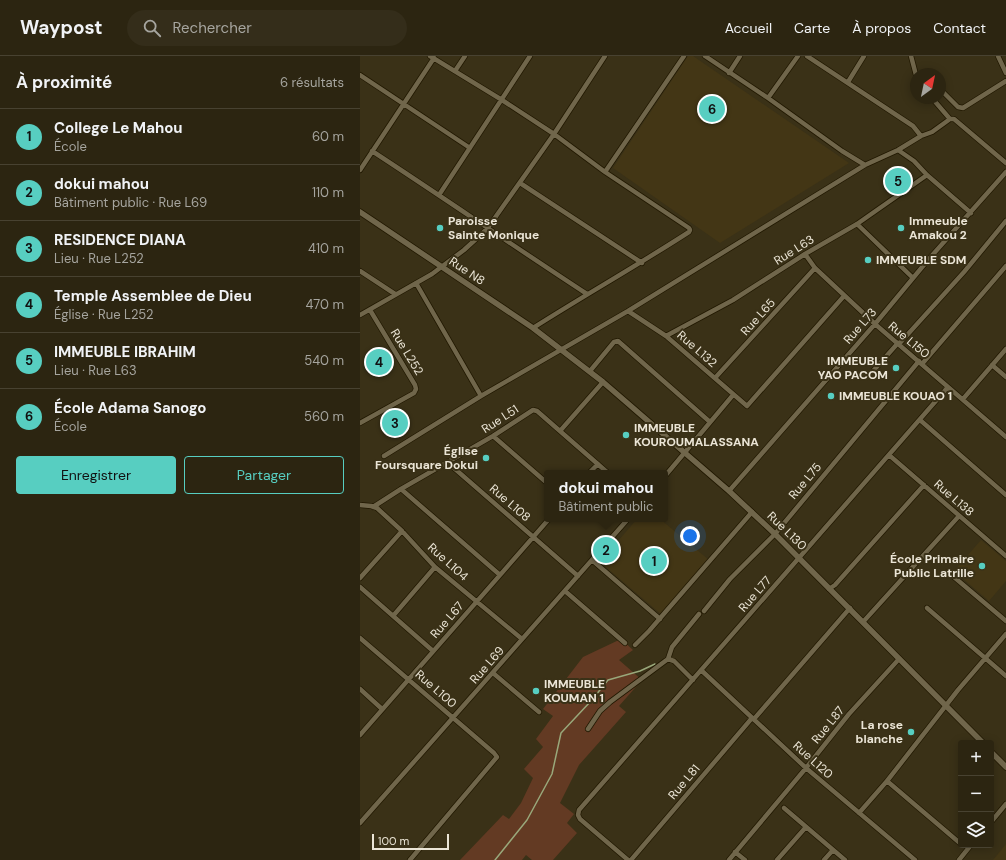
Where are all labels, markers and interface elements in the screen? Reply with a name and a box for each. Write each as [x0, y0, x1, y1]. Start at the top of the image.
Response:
search box [127, 10, 407, 46]
text: Waypost [20, 15, 103, 40]
icon: search [141, 17, 163, 39]
text: Rechercher [173, 18, 252, 38]
text: Accueil [725, 19, 772, 37]
text: Carte [794, 19, 830, 37]
text: À propos [852, 19, 911, 37]
text: Contact [933, 19, 986, 37]
north arrow [910, 68, 946, 104]
text: À proximité [16, 71, 112, 93]
text: 6 résultats [280, 74, 344, 91]
pin: 6 [699, 94, 725, 124]
text: College Le Mahou [54, 118, 183, 138]
text: 1 [27, 128, 31, 145]
text: 60 m [312, 128, 344, 145]
text: École [54, 138, 87, 155]
pin: 5 [885, 166, 911, 196]
text: dokui mahou [54, 174, 149, 194]
text: 2 [25, 184, 33, 201]
text: 110 m [312, 184, 344, 201]
text: Bâtiment public · Rue L69 [54, 194, 207, 211]
place label: Paroisse Sainte Monique [448, 213, 539, 243]
place label: Immeuble Amakou 2 [909, 213, 968, 243]
marker: Paroisse Sainte Monique [435, 223, 445, 233]
marker: Immeuble Amakou 2 [896, 223, 906, 233]
text: RESIDENCE DIANA [54, 230, 186, 250]
street label: Rue L63 [771, 231, 817, 269]
text: 3 [25, 240, 33, 257]
text: 410 m [308, 240, 344, 257]
text: Lieu · Rue L252 [54, 250, 144, 267]
place label: IMMEUBLE SDM [876, 252, 966, 268]
street label: Rue N8 [446, 253, 488, 289]
marker: IMMEUBLE SDM [863, 255, 873, 265]
text: Temple Assemblee de Dieu [54, 286, 252, 306]
street label: Rue L65 [737, 295, 779, 339]
text: 4 [25, 296, 33, 313]
text: 470 m [305, 296, 344, 313]
street label: Rue L73 [840, 305, 880, 347]
text: Église · Rue L252 [54, 306, 154, 323]
street label: Rue L150 [885, 318, 933, 362]
street label: Rue L252 [387, 326, 427, 378]
street label: Rue L132 [674, 327, 720, 371]
text: IMMEUBLE IBRAHIM [54, 342, 196, 362]
pin: 4 [366, 347, 392, 377]
text: 5 [25, 352, 33, 369]
text: 540 m [304, 352, 344, 369]
place label: IMMEUBLE YAO PACOM [818, 353, 888, 383]
text: Lieu · Rue L63 [54, 362, 137, 379]
marker: IMMEUBLE YAO PACOM [891, 363, 901, 373]
place label: IMMEUBLE KOUAO 1 [839, 388, 952, 404]
marker: IMMEUBLE KOUAO 1 [826, 391, 836, 401]
text: École Adama Sanogo [54, 398, 206, 418]
street label: Rue L51 [478, 401, 522, 437]
text: 6 [25, 408, 33, 425]
text: 560 m [304, 408, 344, 425]
pin: 3 [382, 408, 408, 438]
text: École [54, 418, 87, 435]
place label: IMMEUBLE KOUROUMALASSANA [634, 420, 759, 450]
marker: IMMEUBLE KOUROUMALASSANA [621, 430, 631, 440]
place label: Église Foursquare Dokui [375, 443, 478, 473]
marker: Église Foursquare Dokui [481, 453, 491, 463]
button: Enregistrer [16, 456, 176, 494]
button: Partager [184, 456, 344, 494]
street label: Rue L75 [785, 459, 825, 503]
popup [544, 470, 668, 522]
street label: Rue L138 [931, 476, 977, 520]
text: dokui mahou [558, 478, 654, 498]
street label: Rue L108 [486, 481, 534, 525]
text: Bâtiment public [558, 498, 654, 515]
street label: Rue L130 [764, 508, 810, 554]
your location [680, 526, 700, 546]
pin: 2 [593, 535, 619, 565]
street label: Rue L104 [424, 540, 472, 584]
pin: 1 [641, 546, 667, 576]
place label: École Primaire Public Latrille [890, 551, 974, 581]
marker: École Primaire Public Latrille [977, 561, 987, 571]
street label: Rue L77 [735, 573, 775, 615]
street label: Rue L67 [427, 598, 467, 642]
street label: Rue L69 [466, 643, 508, 687]
street label: Rue L100 [412, 667, 460, 711]
place label: IMMEUBLE KOUMAN 1 [544, 676, 605, 706]
marker: IMMEUBLE KOUMAN 1 [531, 686, 541, 696]
street label: Rue L87 [808, 703, 848, 747]
place label: La rose blanche [856, 717, 903, 747]
marker: La rose blanche [906, 727, 916, 737]
street label: Rue L120 [790, 738, 836, 782]
map controls [958, 740, 994, 848]
button: + [958, 740, 994, 776]
street label: Rue L81 [665, 761, 703, 803]
button: − [958, 776, 994, 812]
button: layers [958, 812, 994, 848]
scale bar [372, 832, 449, 851]
text: 100 m [378, 834, 409, 848]

